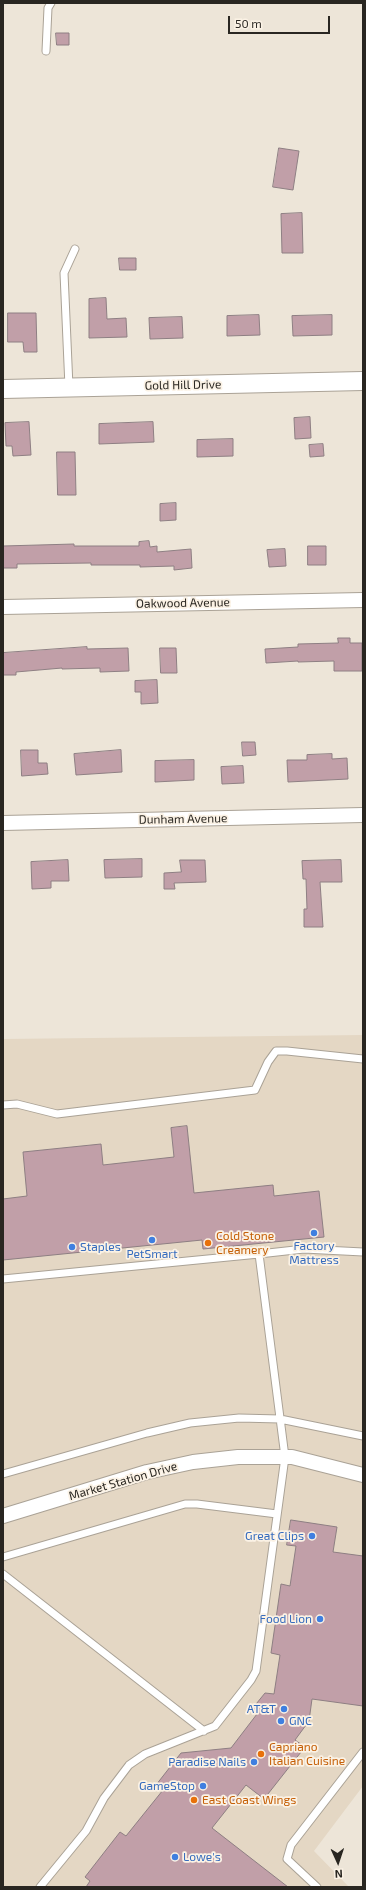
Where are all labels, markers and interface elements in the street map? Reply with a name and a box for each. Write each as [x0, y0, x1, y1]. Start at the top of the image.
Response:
scale bar [230, 8, 332, 34]
text: 50 m [235, 16, 262, 30]
street label: Gold Hill Drive [145, 377, 221, 393]
street label: Oakwood Avenue [136, 595, 230, 611]
street label: Dunham Avenue [139, 811, 227, 827]
marker: Factory Mattress [309, 1228, 319, 1238]
place label: Cold Stone Creamery [216, 1229, 274, 1257]
marker: PetSmart [147, 1235, 157, 1245]
marker: Cold Stone Creamery [203, 1238, 213, 1248]
place label: Factory Mattress [289, 1239, 339, 1267]
place label: Staples [80, 1240, 121, 1254]
marker: Staples [67, 1242, 77, 1252]
place label: PetSmart [126, 1247, 178, 1261]
street label: Market Station Drive [67, 1459, 179, 1503]
place label: Great Clips [245, 1529, 304, 1543]
marker: Great Clips [307, 1531, 317, 1541]
place label: Food Lion [260, 1612, 312, 1626]
marker: Food Lion [315, 1614, 325, 1624]
place label: AT&T [247, 1702, 276, 1716]
marker: AT&T [279, 1704, 289, 1714]
place label: GNC [289, 1714, 312, 1728]
marker: GNC [276, 1716, 286, 1726]
place label: Capriano Italian Cuisine [269, 1740, 345, 1768]
marker: Capriano Italian Cuisine [256, 1749, 266, 1759]
place label: Paradise Nails [168, 1755, 246, 1769]
marker: Paradise Nails [249, 1757, 259, 1767]
place label: GameStop [139, 1779, 195, 1793]
marker: GameStop [198, 1781, 208, 1791]
place label: East Coast Wings [202, 1793, 296, 1807]
marker: East Coast Wings [189, 1795, 199, 1805]
north arrow [318, 1842, 358, 1882]
place label: Lowe's [183, 1850, 221, 1864]
marker: Lowe's [170, 1852, 180, 1862]
text: N [334, 1868, 343, 1881]

